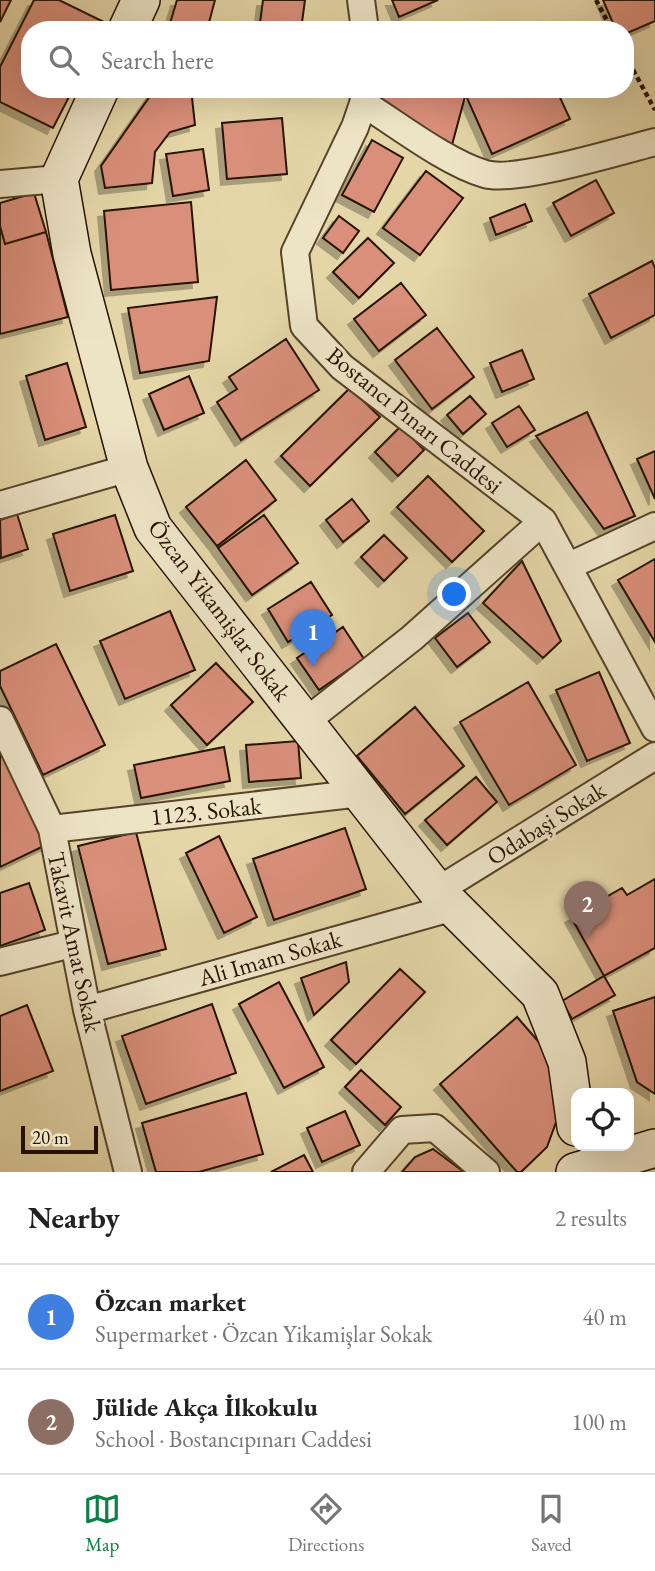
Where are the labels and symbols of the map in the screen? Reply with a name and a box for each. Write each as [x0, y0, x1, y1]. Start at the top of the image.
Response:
street label: Bostancı Pınarı Caddesi [321, 339, 509, 501]
street label: Özcan Yikamişlar Sokak [142, 513, 299, 708]
your location [437, 577, 471, 611]
pin: 1 [290, 609, 336, 667]
street label: Odabaşi Sokak [481, 774, 612, 872]
street label: 1123. Sokak [149, 790, 264, 832]
street label: Takavit Amat Sokak [41, 849, 109, 1036]
pin: 2 [564, 881, 610, 939]
street label: Ali Imam Sokak [194, 923, 346, 994]
scale bar [21, 1123, 98, 1155]

